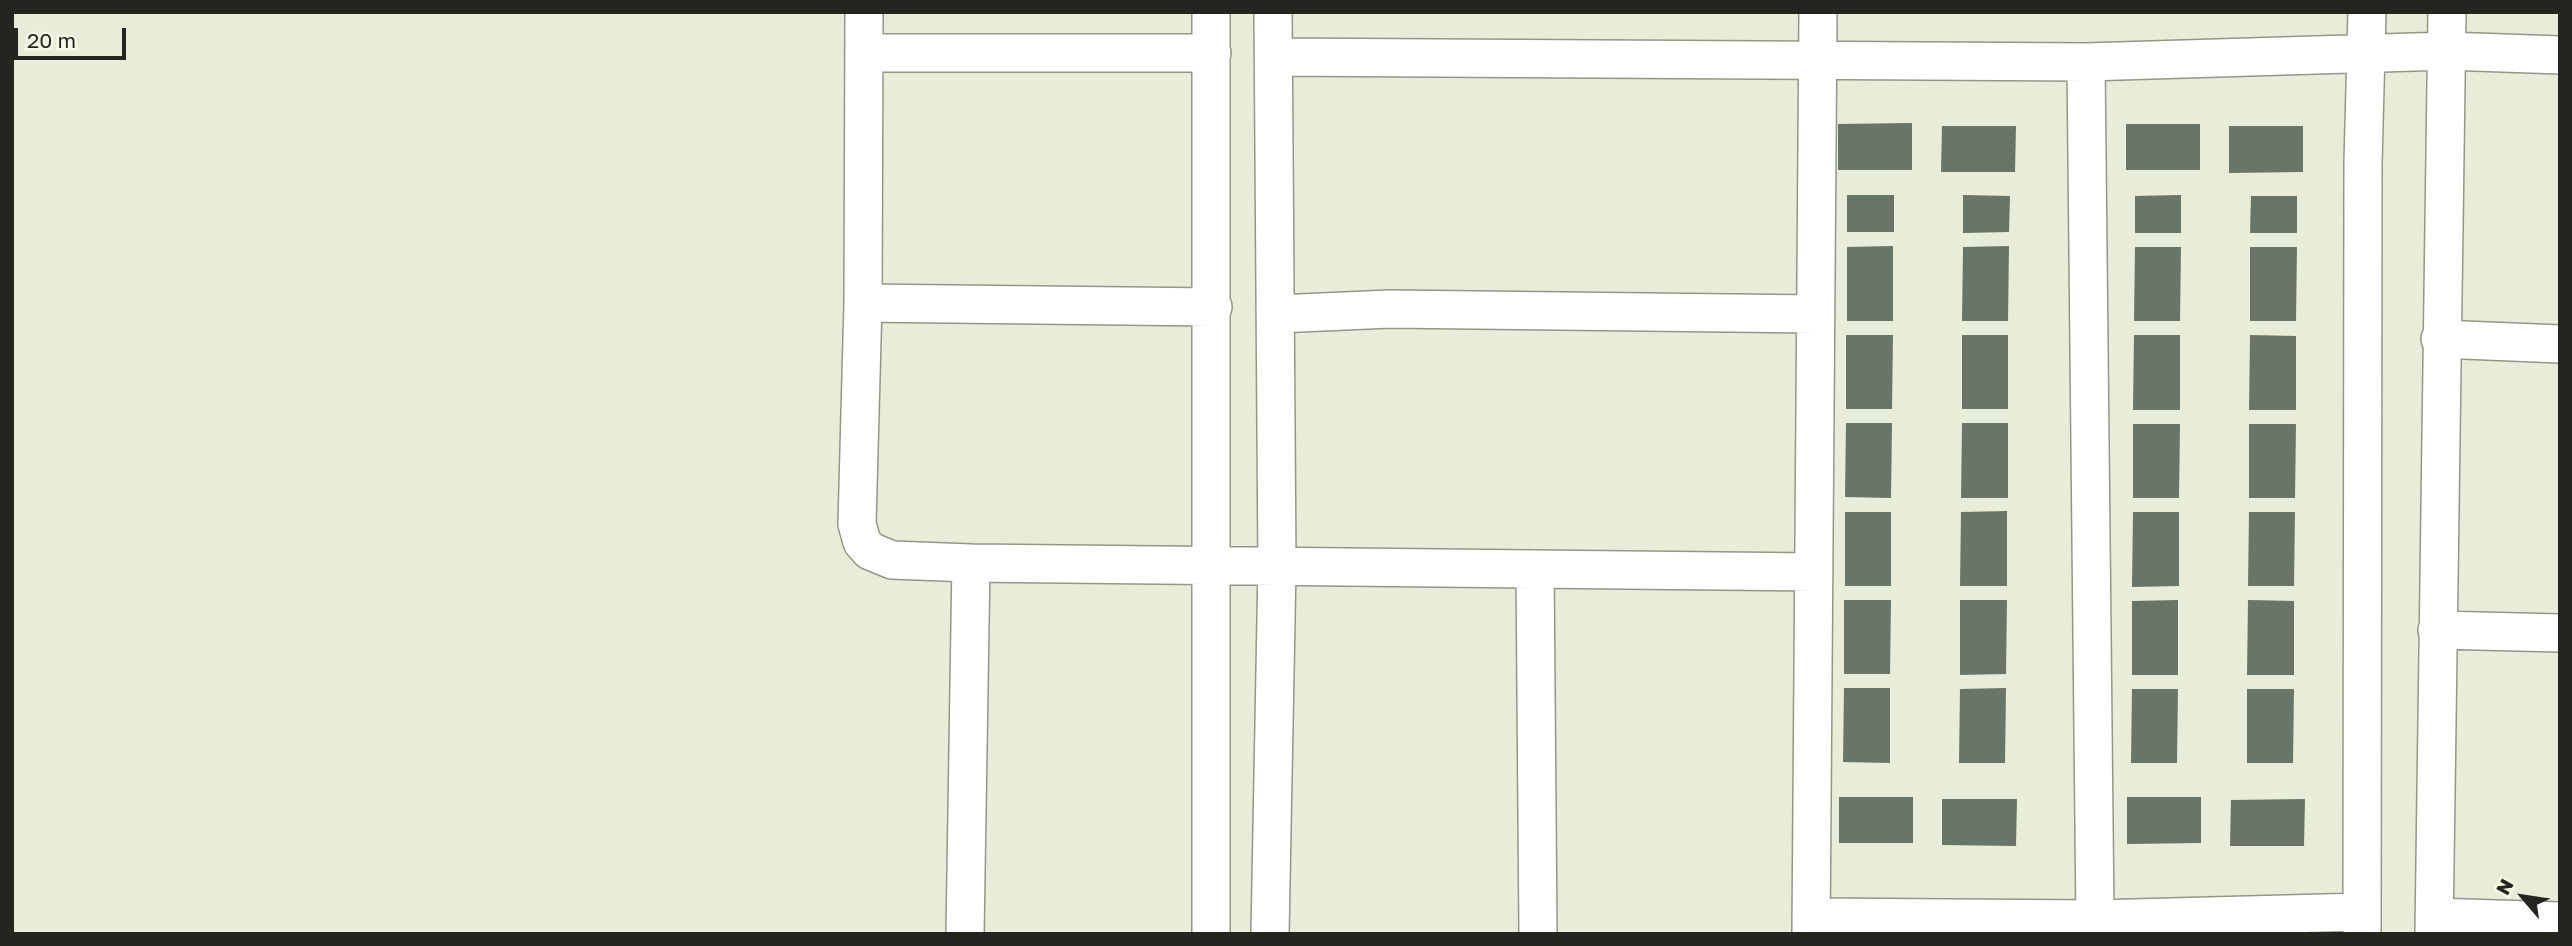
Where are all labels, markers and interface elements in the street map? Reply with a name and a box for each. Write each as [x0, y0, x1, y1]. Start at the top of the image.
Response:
scale bar [18, 14, 130, 58]
text: 20 m [27, 27, 76, 53]
north arrow [2488, 862, 2558, 932]
text: N [2491, 875, 2518, 898]

